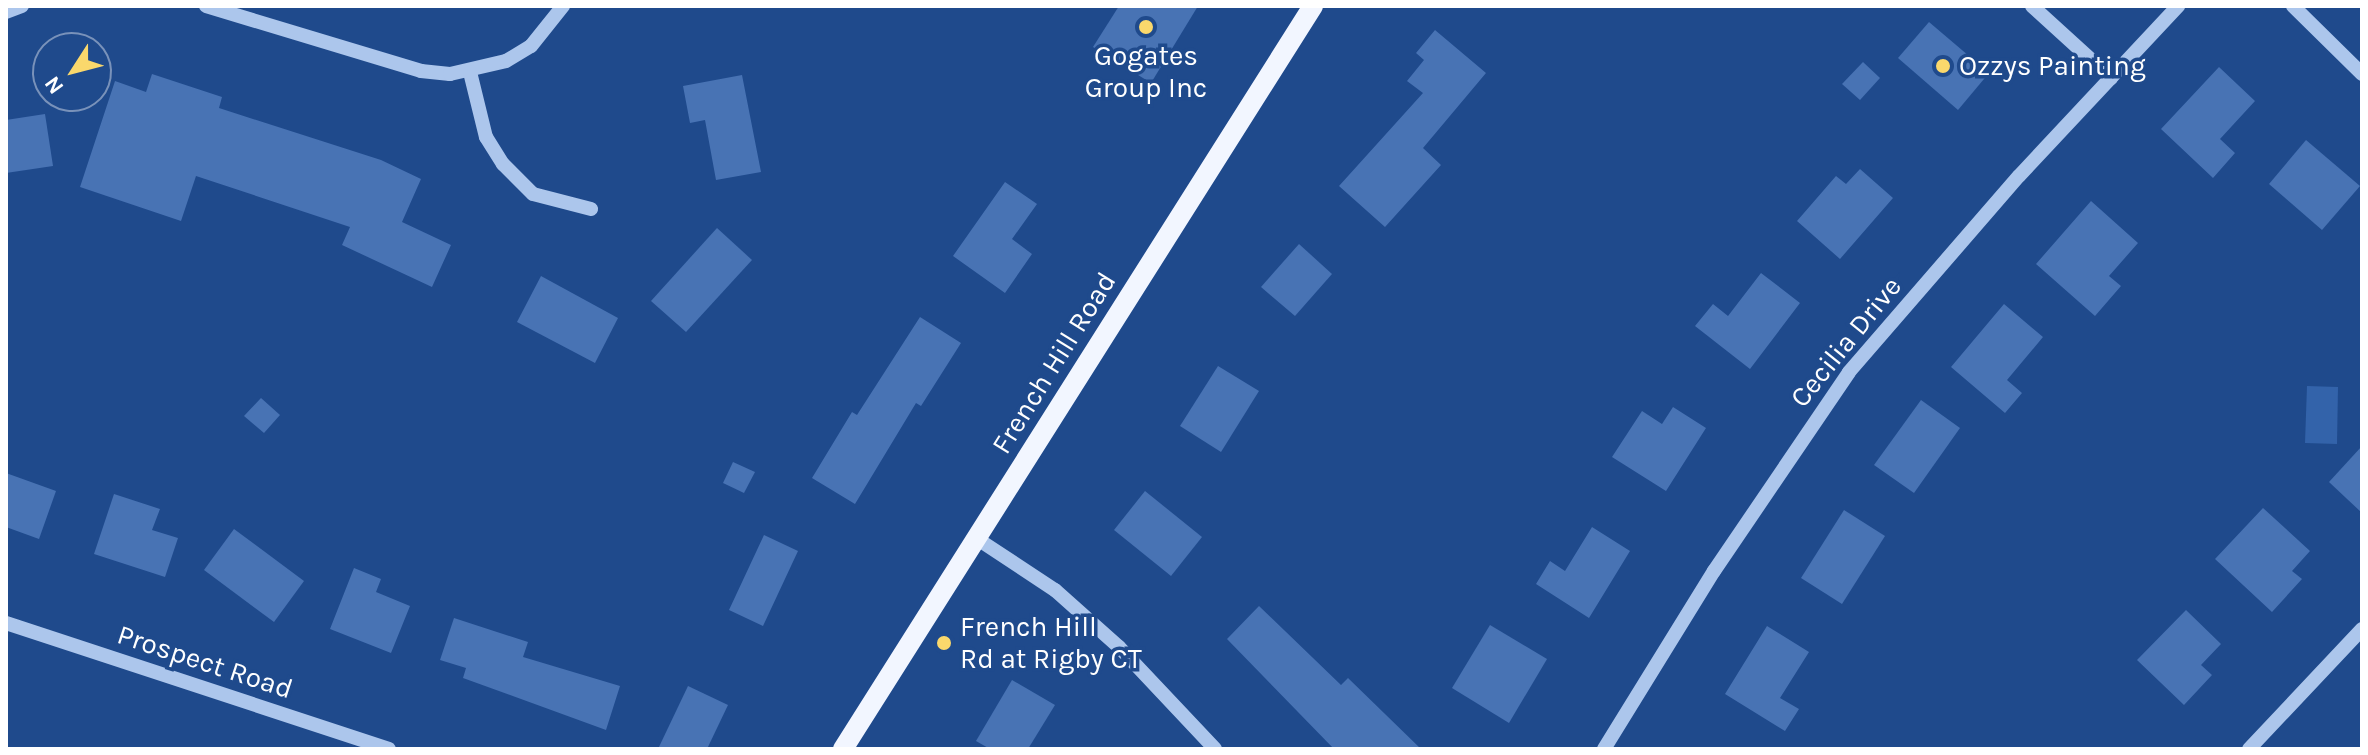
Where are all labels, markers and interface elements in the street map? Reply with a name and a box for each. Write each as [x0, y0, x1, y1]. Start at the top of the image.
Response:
marker: Gogates Group Inc [1137, 18, 1155, 36]
north arrow [32, 32, 112, 112]
place label: Gogates Group Inc [1085, 39, 1207, 105]
place label: Ozzys Painting [1959, 49, 2146, 83]
marker: Ozzys Painting [1934, 57, 1952, 75]
text: N [39, 71, 69, 99]
street label: French Hill Road [985, 266, 1123, 460]
street label: Cecilia Drive [1783, 270, 1909, 414]
place label: French Hill Rd at Rigby CT [960, 610, 1142, 676]
street label: Prospect Road [113, 618, 297, 706]
marker: French Hill Rd at Rigby CT [935, 634, 953, 652]

